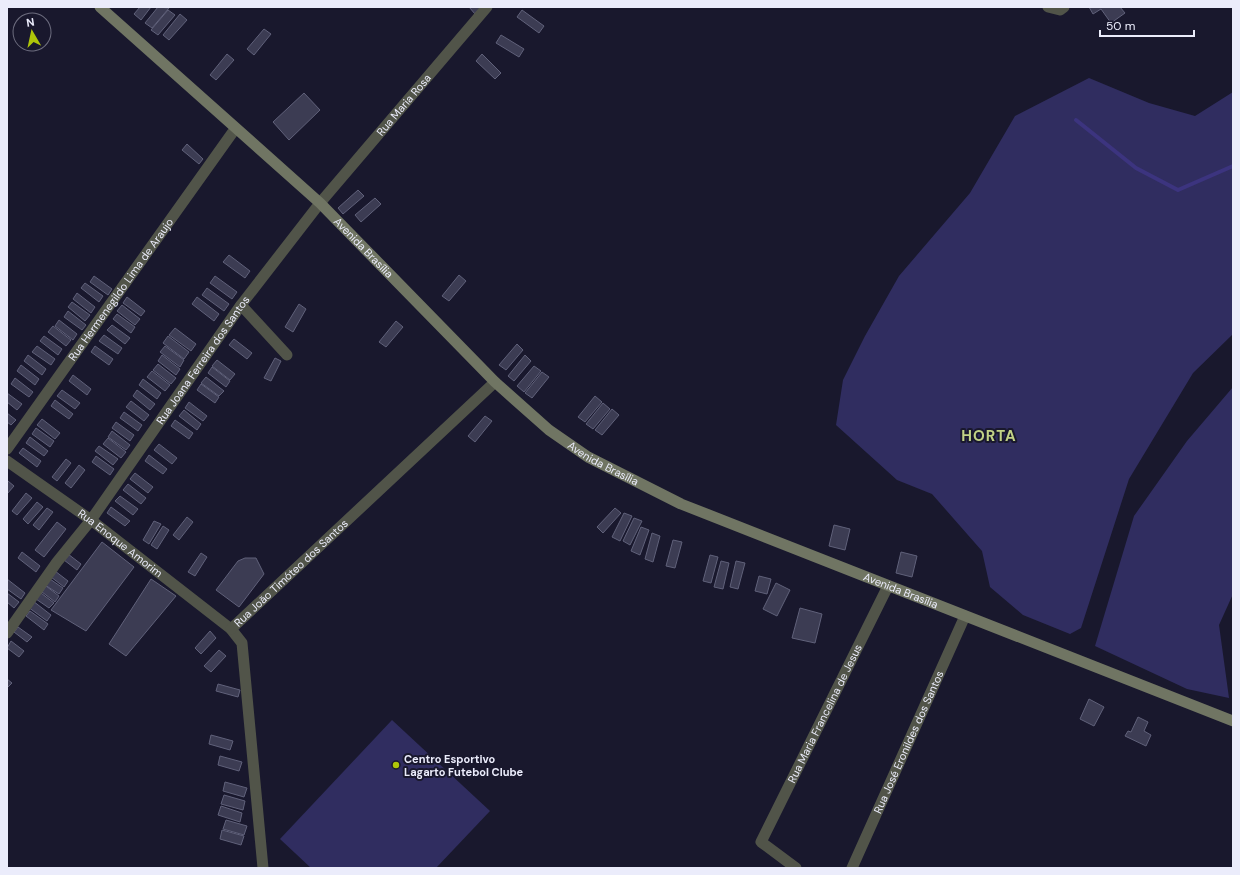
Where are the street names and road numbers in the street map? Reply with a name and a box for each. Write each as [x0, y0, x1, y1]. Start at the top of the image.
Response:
street label: Rua Maria Rosa [373, 71, 434, 139]
street label: Avenida Brasília [331, 214, 396, 281]
street label: Rua Hermenegildo Lima de Araujo [65, 215, 176, 363]
street label: Rua Joana Ferreira dos Santos [153, 293, 253, 427]
street label: Avenida Brasília [565, 438, 641, 488]
street label: Rua Enoque Amorim [75, 506, 166, 580]
street label: Rua João Timóteo dos Santos [231, 516, 351, 630]
street label: Avenida Brasília [861, 569, 940, 611]
street label: Rua Maria Francelina de Jesus [784, 642, 865, 785]
street label: Rua José Eronildes dos Santos [870, 668, 947, 816]

